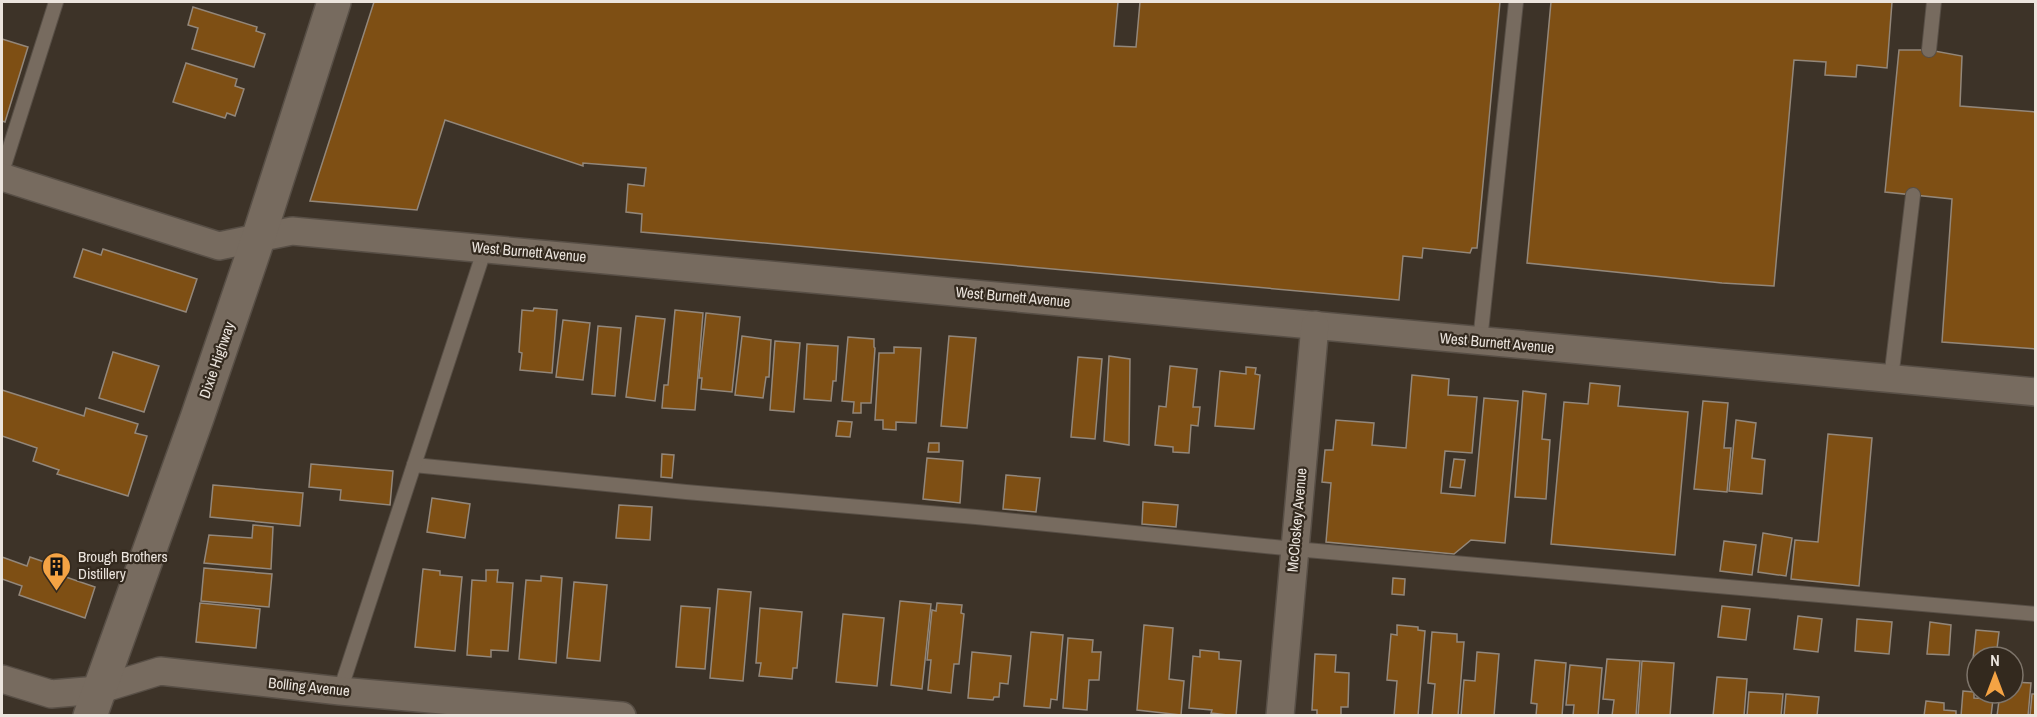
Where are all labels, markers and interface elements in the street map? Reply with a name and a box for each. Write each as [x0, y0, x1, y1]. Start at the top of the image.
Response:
street label: West Burnett Avenue [471, 236, 587, 267]
street label: West Burnett Avenue [955, 281, 1071, 312]
street label: Dixie Highway [194, 318, 240, 401]
street label: West Burnett Avenue [1439, 327, 1555, 358]
street label: McCloskey Avenue [1281, 467, 1312, 573]
place label: Brough Brothers Distillery [78, 546, 168, 584]
building icon: Brough Brothers Distillery [41, 550, 73, 592]
north arrow [1965, 645, 2025, 705]
text: N [1990, 649, 2000, 671]
street label: Bolling Avenue [267, 672, 351, 701]

